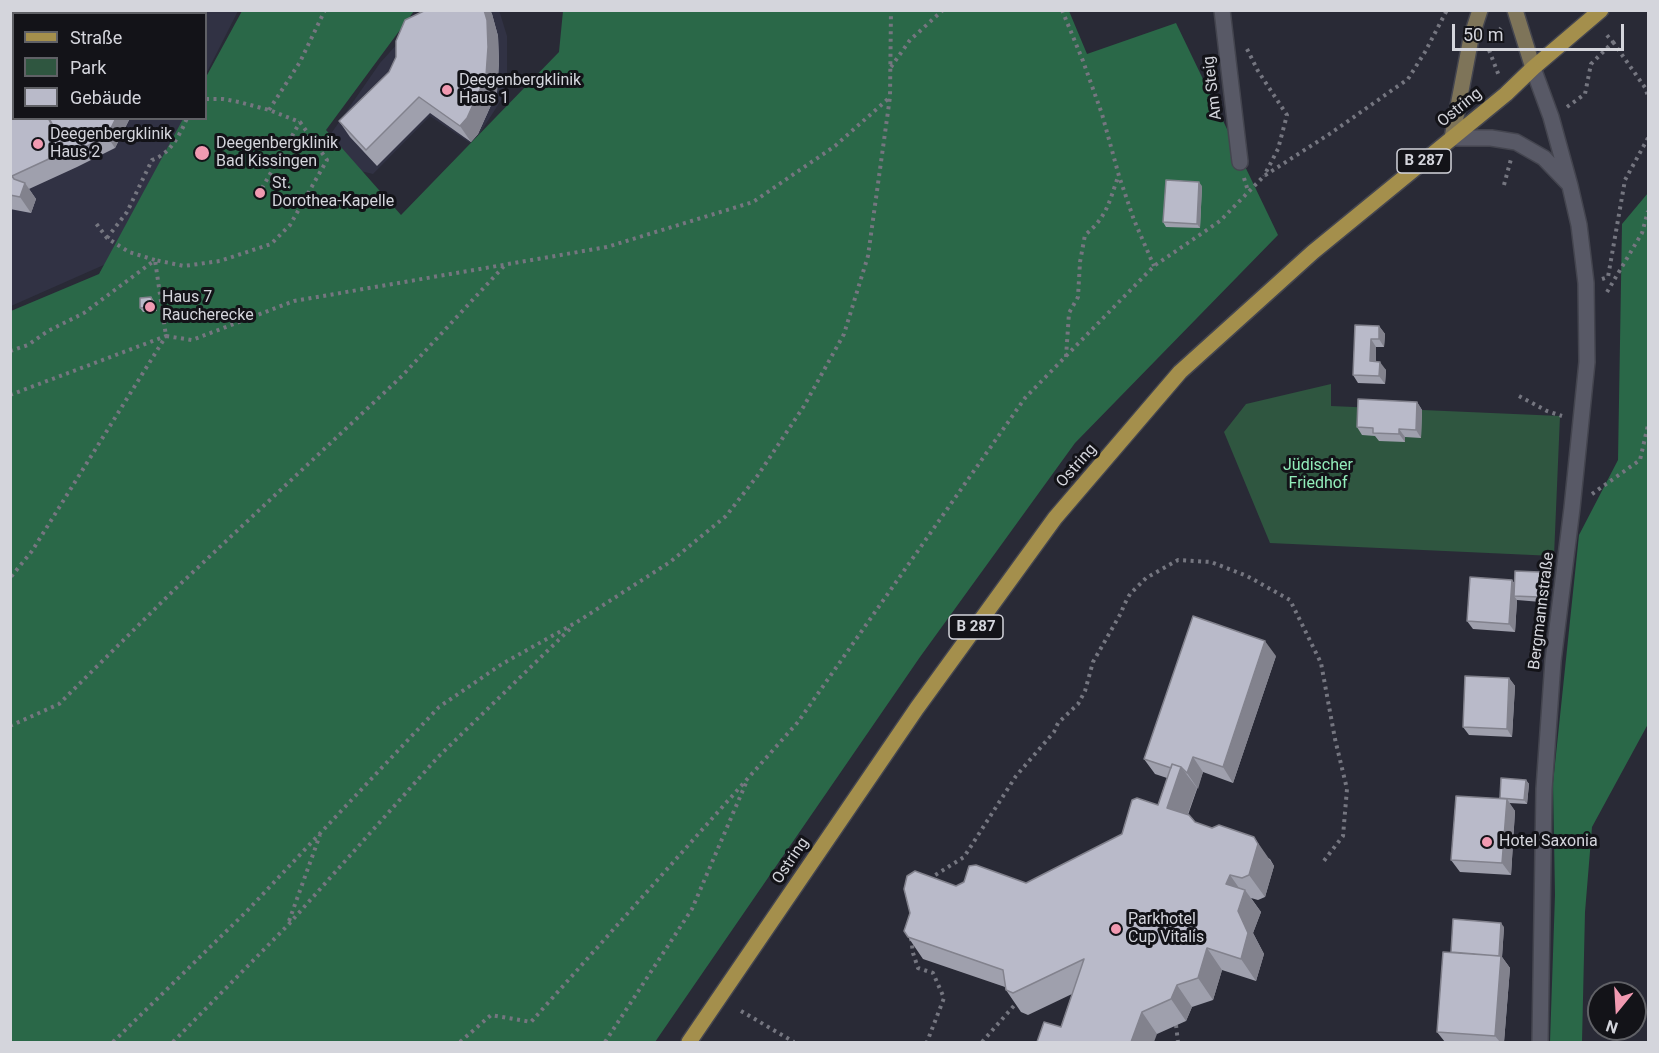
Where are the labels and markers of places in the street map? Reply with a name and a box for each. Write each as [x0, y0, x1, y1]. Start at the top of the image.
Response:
place label: Deegenbergklinik Haus 1 [459, 71, 581, 109]
marker: Deegenbergklinik Haus 1 [440, 83, 454, 97]
place label: Deegenbergklinik Haus 2 [50, 125, 172, 163]
place label: Deegenbergklinik Bad Kissingen [216, 134, 338, 172]
marker: Deegenbergklinik Haus 2 [31, 137, 45, 151]
marker: Deegenbergklinik Bad Kissingen [193, 144, 211, 162]
place label: St. Dorothea-Kapelle [272, 174, 394, 212]
marker: St. Dorothea-Kapelle [253, 186, 267, 200]
place label: Haus 7 Raucherecke [162, 288, 254, 326]
marker: Haus 7 Raucherecke [143, 300, 157, 314]
place label: Hotel Saxonia [1499, 832, 1598, 852]
marker: Hotel Saxonia [1480, 835, 1494, 849]
place label: Parkhotel Cup Vitalis [1128, 910, 1204, 948]
marker: Parkhotel Cup Vitalis [1109, 922, 1123, 936]

